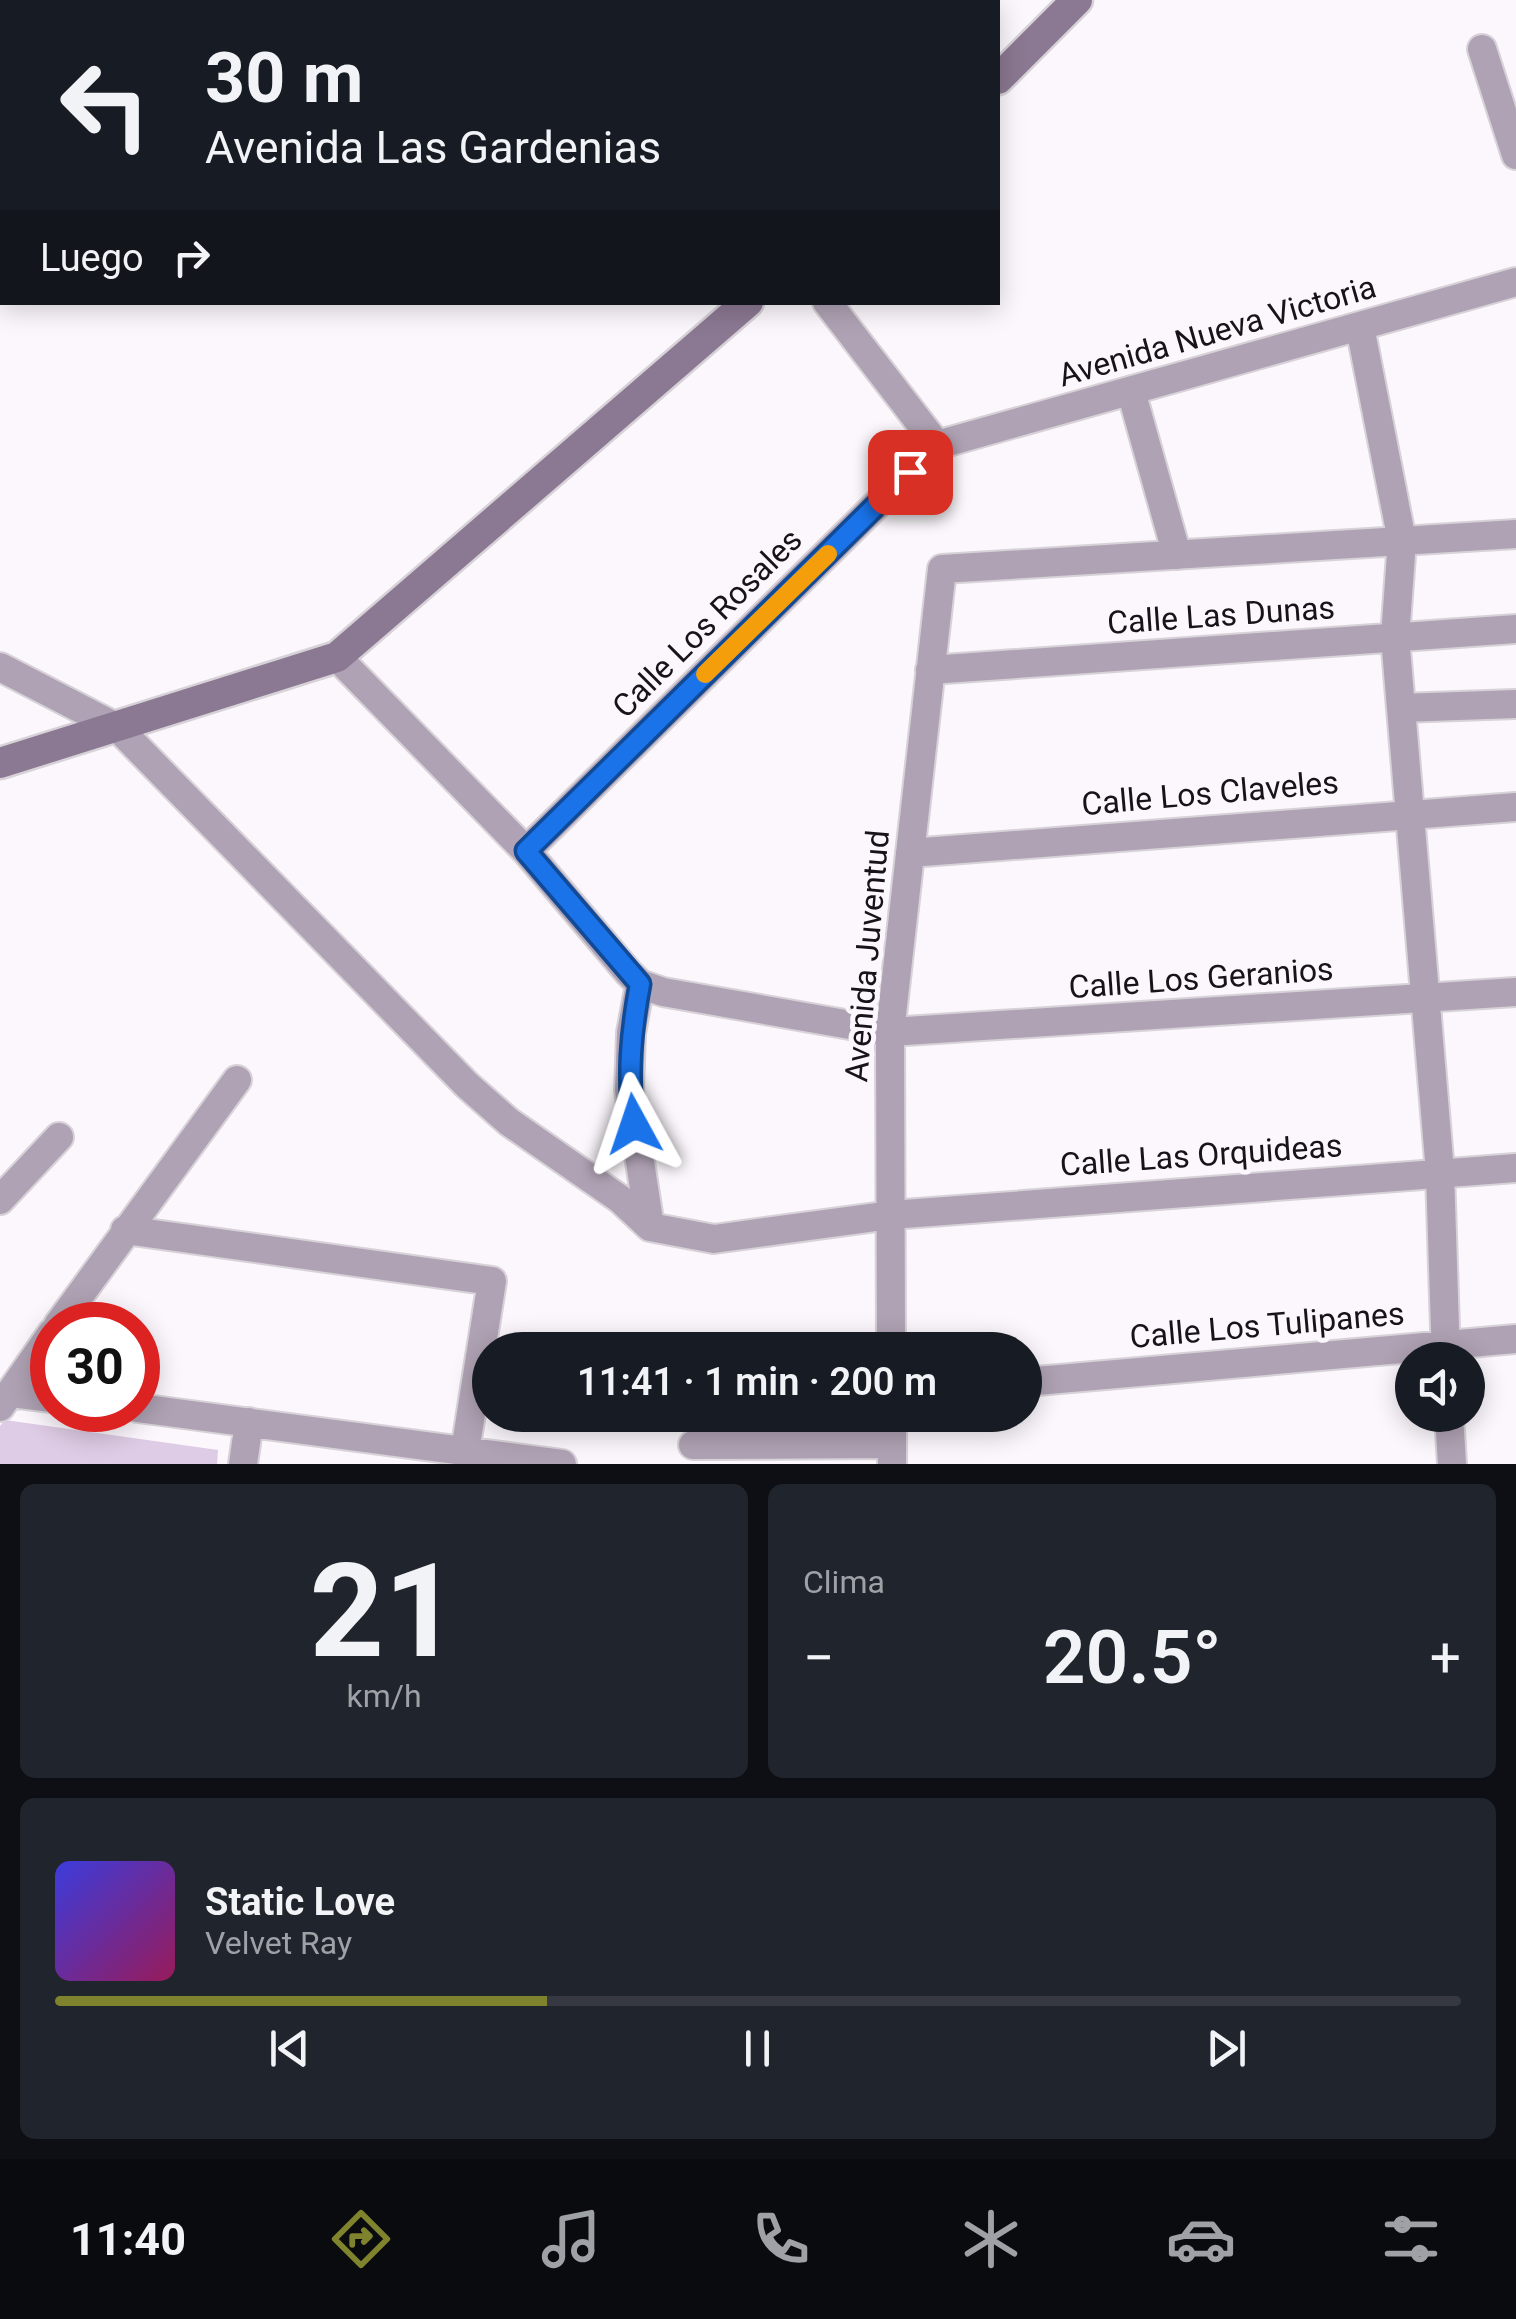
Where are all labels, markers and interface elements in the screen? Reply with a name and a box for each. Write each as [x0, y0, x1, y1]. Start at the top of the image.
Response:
text: 30 m [205, 37, 363, 119]
icon: left [40, 40, 170, 170]
text: Avenida Las Gardenias [205, 121, 661, 174]
icon: right [164, 230, 219, 285]
text: Luego [40, 236, 144, 280]
street label: Avenida Nueva Victoria [1054, 267, 1380, 395]
pin [868, 430, 953, 515]
icon: arrive [883, 445, 938, 500]
street label: Calle Los Rosales [605, 521, 809, 725]
street label: Calle Las Dunas [1106, 588, 1336, 642]
street label: Calle Los Claveles [1080, 763, 1340, 823]
street label: Avenida Juventud [837, 829, 897, 1083]
street label: Calle Los Geranios [1067, 950, 1335, 1006]
position arrow [582, 1072, 686, 1176]
street label: Calle Las Orquideas [1059, 1126, 1343, 1184]
street label: Calle Los Tulipanes [1128, 1294, 1406, 1356]
speed limit sign: 30 [30, 1302, 160, 1432]
map controls [1395, 1342, 1485, 1432]
button: sound [1395, 1342, 1485, 1432]
text: 11:41 · 1 min · 200 m [577, 1360, 937, 1404]
text: 21 [309, 1535, 459, 1688]
text: Clima [803, 1563, 885, 1601]
text: 20.5° [1043, 1613, 1222, 1701]
text: − [803, 1626, 834, 1690]
text: + [1430, 1626, 1461, 1690]
text: km/h [346, 1677, 422, 1715]
text: Static Love [205, 1880, 395, 1924]
text: Velvet Ray [205, 1924, 352, 1962]
icon: previous [262, 2021, 317, 2076]
icon: pause [730, 2021, 785, 2076]
icon: next [1199, 2021, 1254, 2076]
icon: directions [326, 2204, 396, 2274]
icon: music [536, 2204, 606, 2274]
icon: phone [746, 2204, 816, 2274]
icon: climate [956, 2204, 1026, 2274]
icon: car [1166, 2204, 1236, 2274]
icon: filters [1376, 2204, 1446, 2274]
text: 11:40 [70, 2213, 186, 2266]

